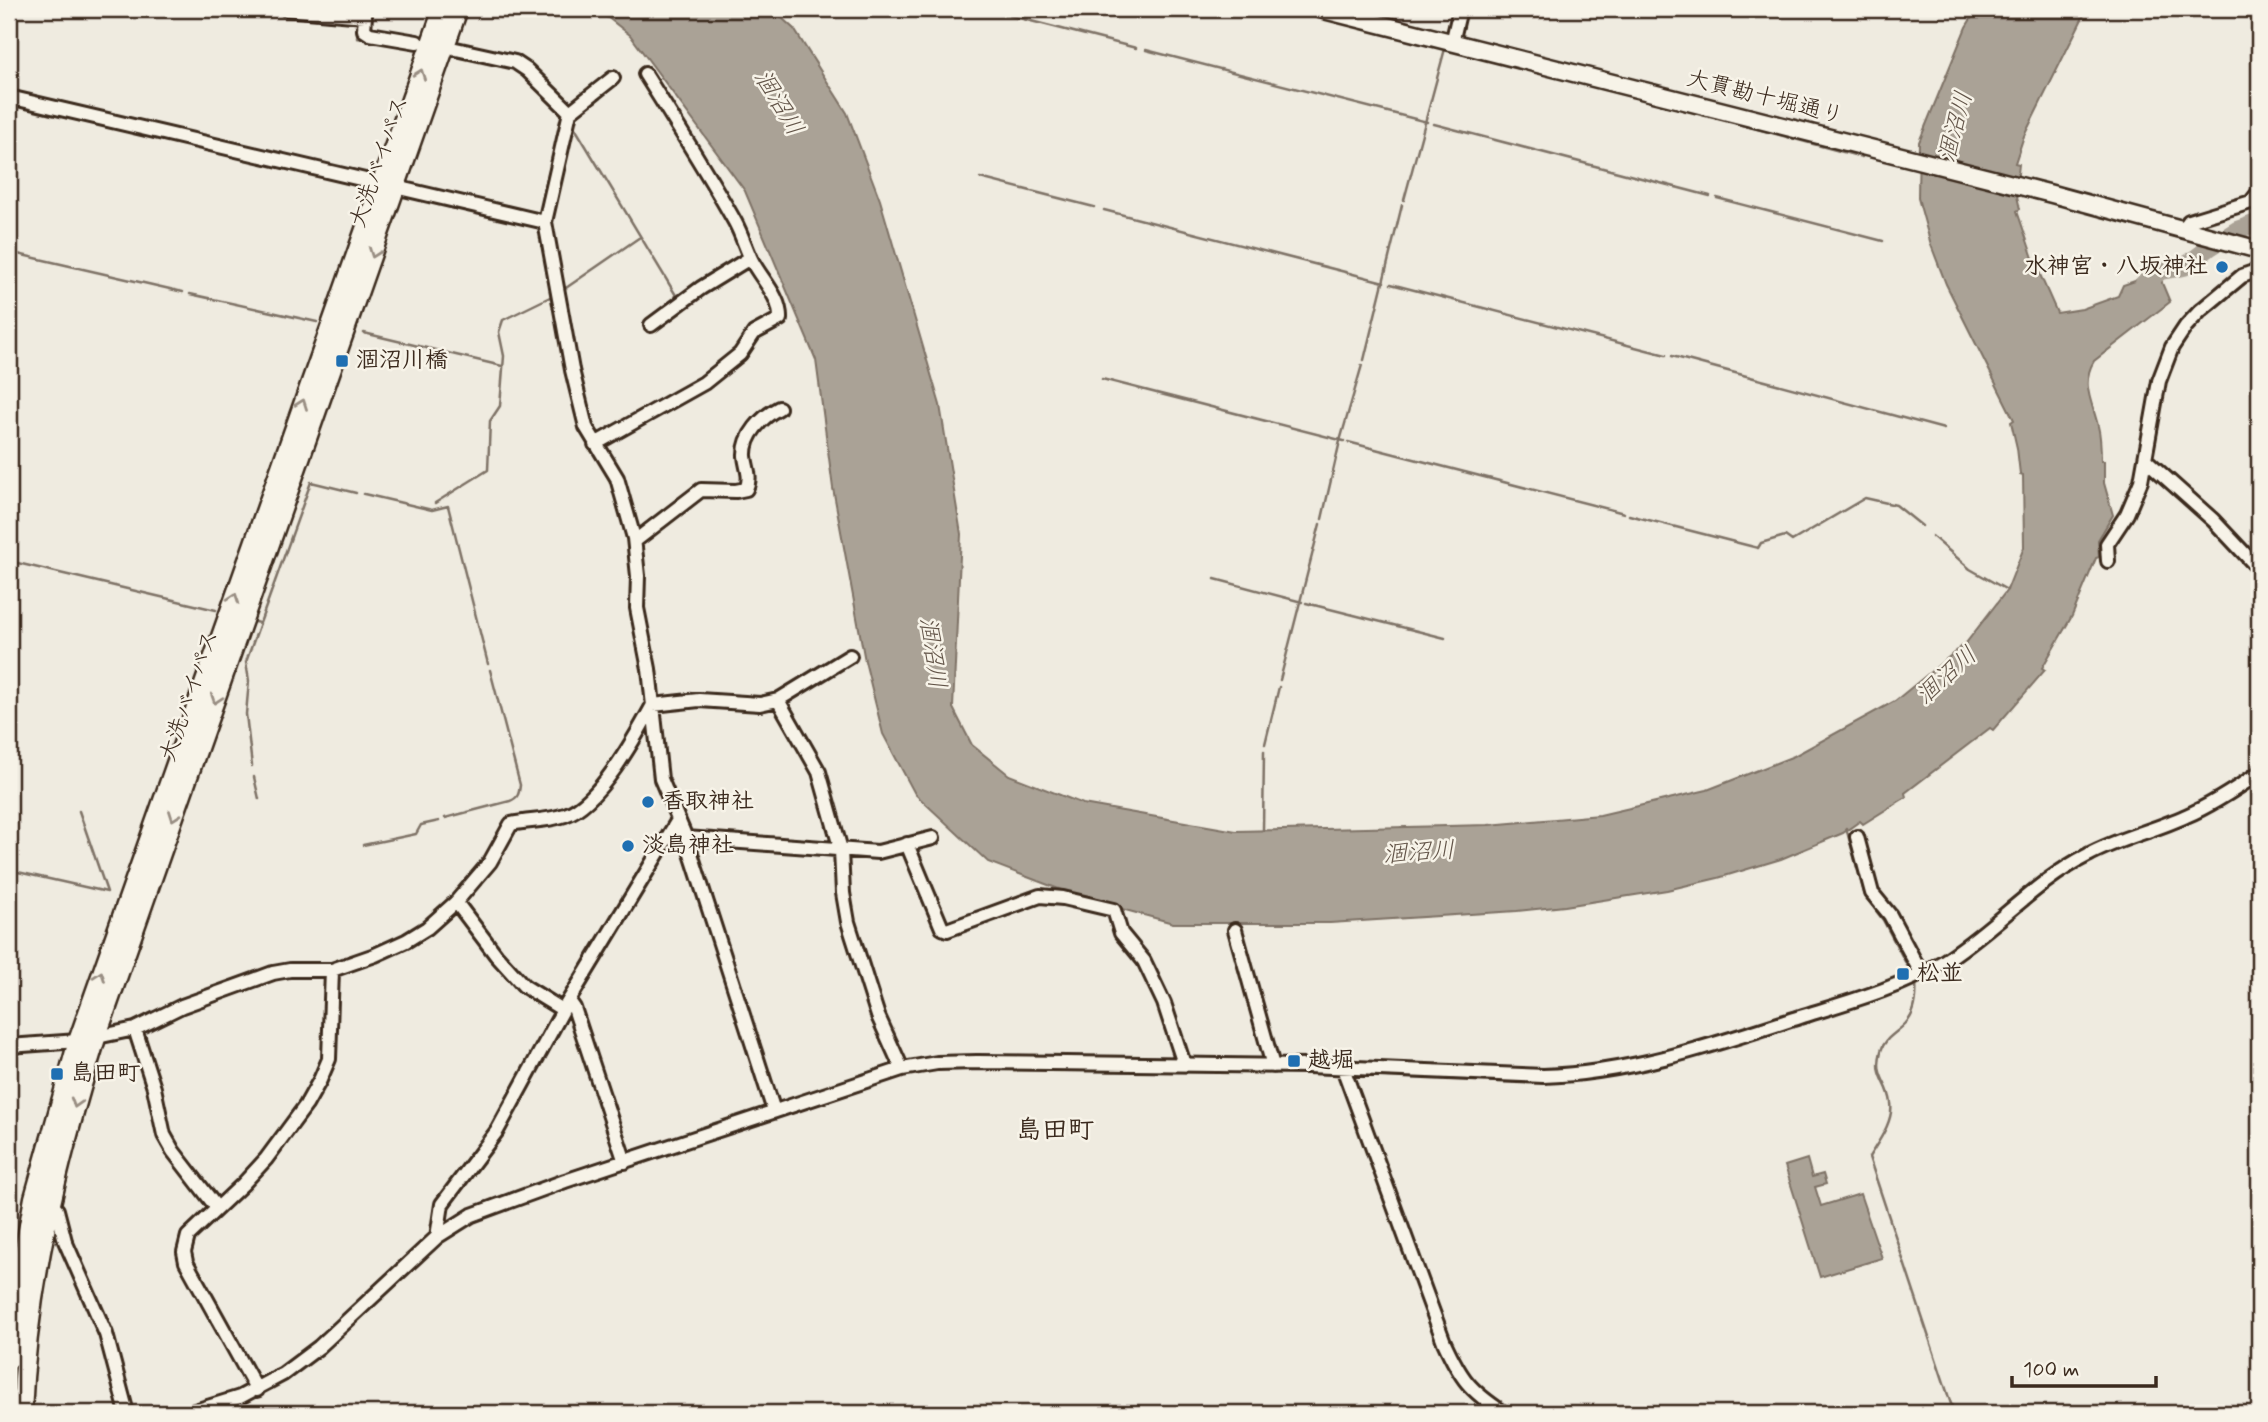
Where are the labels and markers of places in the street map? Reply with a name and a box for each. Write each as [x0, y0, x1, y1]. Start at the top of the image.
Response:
place label: 水神宮・八坂神社 [2024, 252, 2208, 282]
marker: 水神宮・八坂神社 [2214, 259, 2230, 275]
place label: 涸沼川橋 [356, 346, 448, 376]
marker: 涸沼川橋 [334, 353, 350, 369]
place label: 香取神社 [662, 787, 754, 817]
marker: 香取神社 [640, 794, 656, 810]
place label: 淡島神社 [642, 831, 734, 861]
marker: 淡島神社 [620, 838, 636, 854]
place label: 松並 [1917, 959, 1963, 989]
marker: 松並 [1895, 966, 1911, 982]
place label: 越堀 [1308, 1046, 1354, 1076]
marker: 越堀 [1286, 1053, 1302, 1069]
place label: 島田町 [71, 1059, 140, 1089]
marker: 島田町 [49, 1066, 65, 1082]

